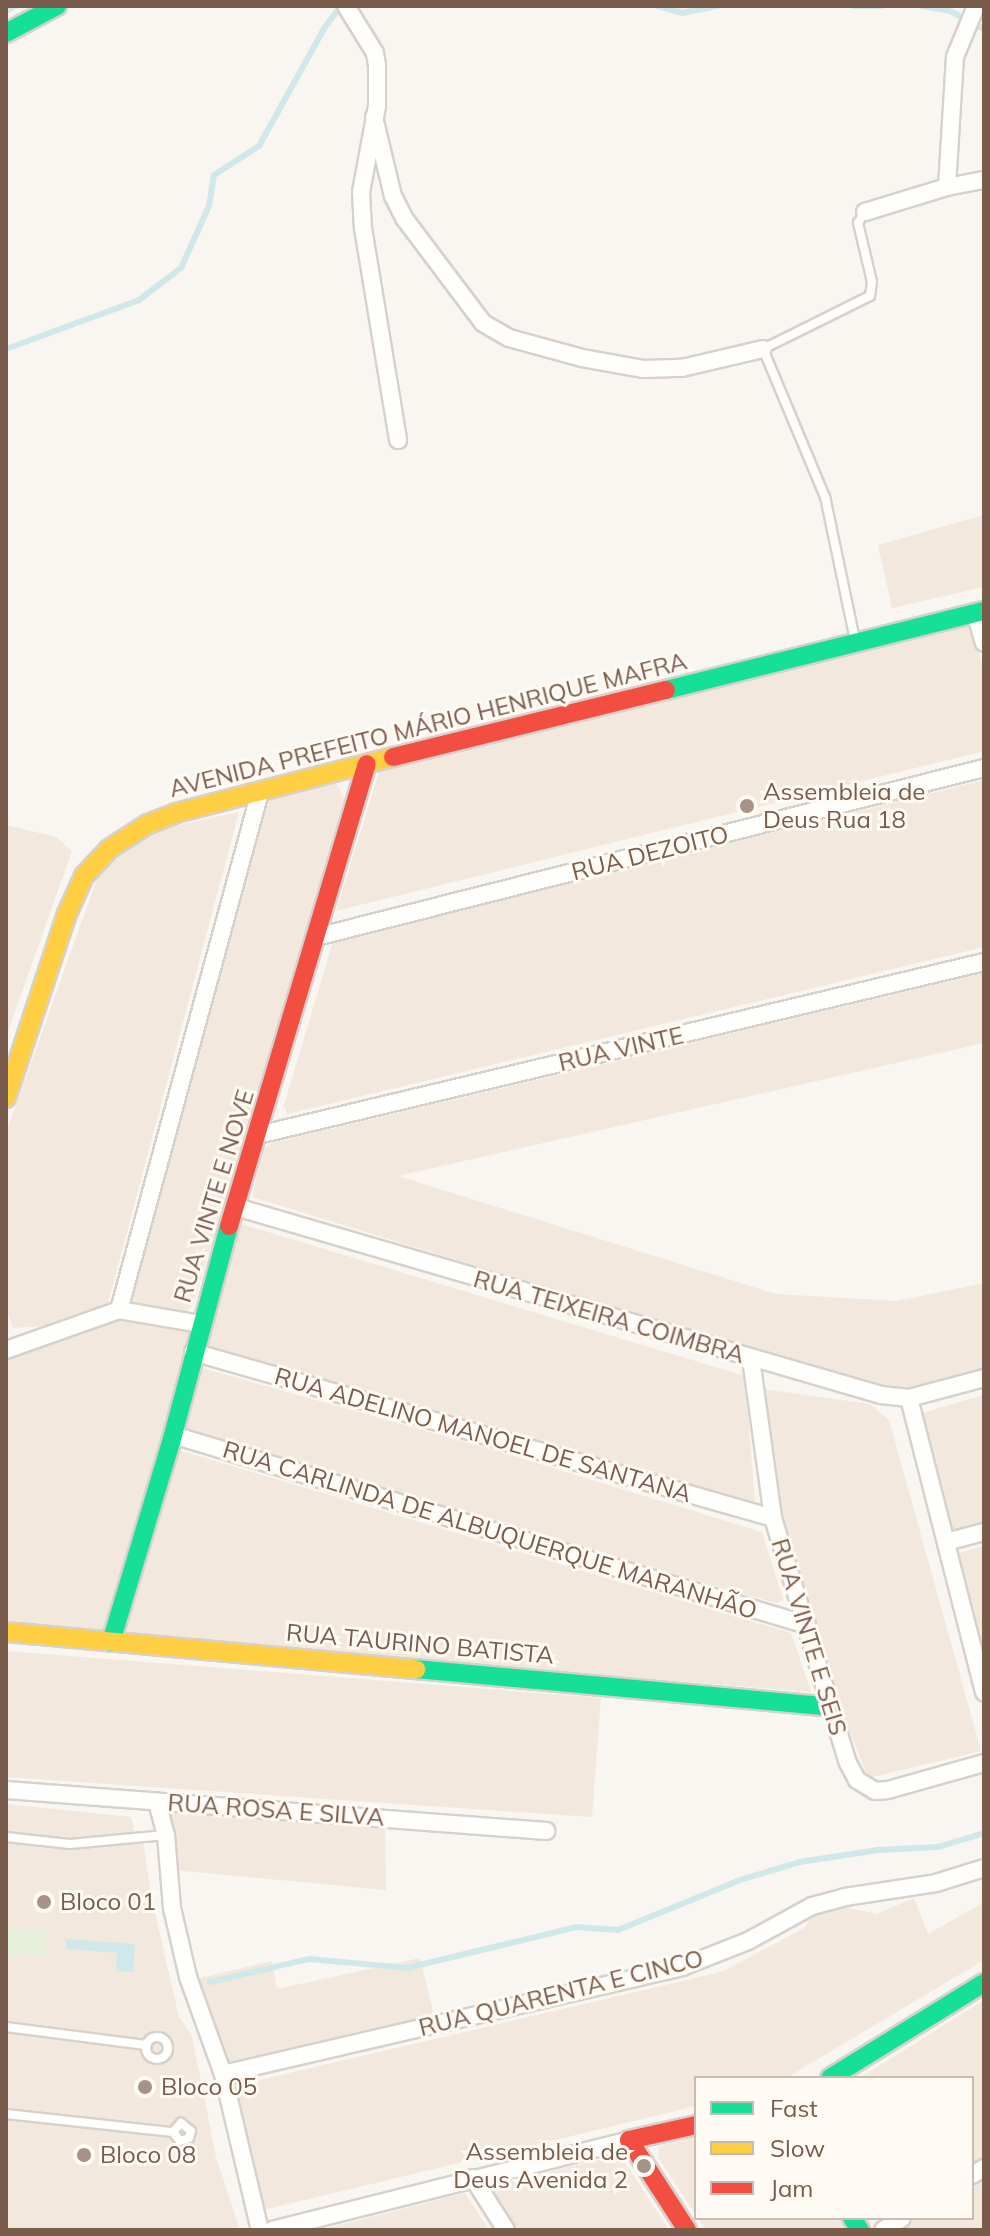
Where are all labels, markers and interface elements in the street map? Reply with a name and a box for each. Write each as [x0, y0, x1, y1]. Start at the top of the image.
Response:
street label: AVENIDA PREFEITO MÁRIO HENRIQUE MAFRA [166, 647, 690, 803]
place label: Assembleia de Deus Rua 18 [763, 778, 925, 834]
marker: Assembleia de Deus Rua 18 [738, 797, 756, 815]
street label: RUA DEZOITO [569, 820, 731, 886]
street label: RUA VINTE [556, 1021, 686, 1077]
street label: RUA VINTE E NOVE [168, 1086, 260, 1306]
street label: RUA TEIXEIRA COIMBRA [470, 1265, 748, 1369]
street label: RUA ADELINO MANOEL DE SANTANA [271, 1362, 695, 1508]
street label: RUA CARLINDA DE ALBUQUERQUE MARANHÃO [219, 1435, 761, 1625]
street label: RUA VINTE E SEIS [765, 1535, 853, 1739]
street label: RUA TAURINO BATISTA [285, 1618, 555, 1670]
street label: RUA ROSA E SILVA [167, 1788, 385, 1832]
place label: Bloco 01 [60, 1888, 156, 1916]
marker: Bloco 01 [35, 1893, 53, 1911]
street label: RUA QUARENTA E CINCO [416, 1944, 706, 2042]
place label: Bloco 05 [161, 2073, 257, 2101]
legend [694, 2076, 974, 2220]
marker: Bloco 05 [136, 2078, 154, 2096]
text: Fast [770, 2093, 818, 2123]
text: Slow [770, 2133, 825, 2163]
place label: Assembleia de Deus Avenida 2 [453, 2138, 628, 2194]
place label: Bloco 08 [100, 2141, 196, 2169]
marker: Bloco 08 [75, 2146, 93, 2164]
marker: Assembleia de Deus Avenida 2 [635, 2157, 653, 2175]
text: Jam [770, 2173, 813, 2203]

